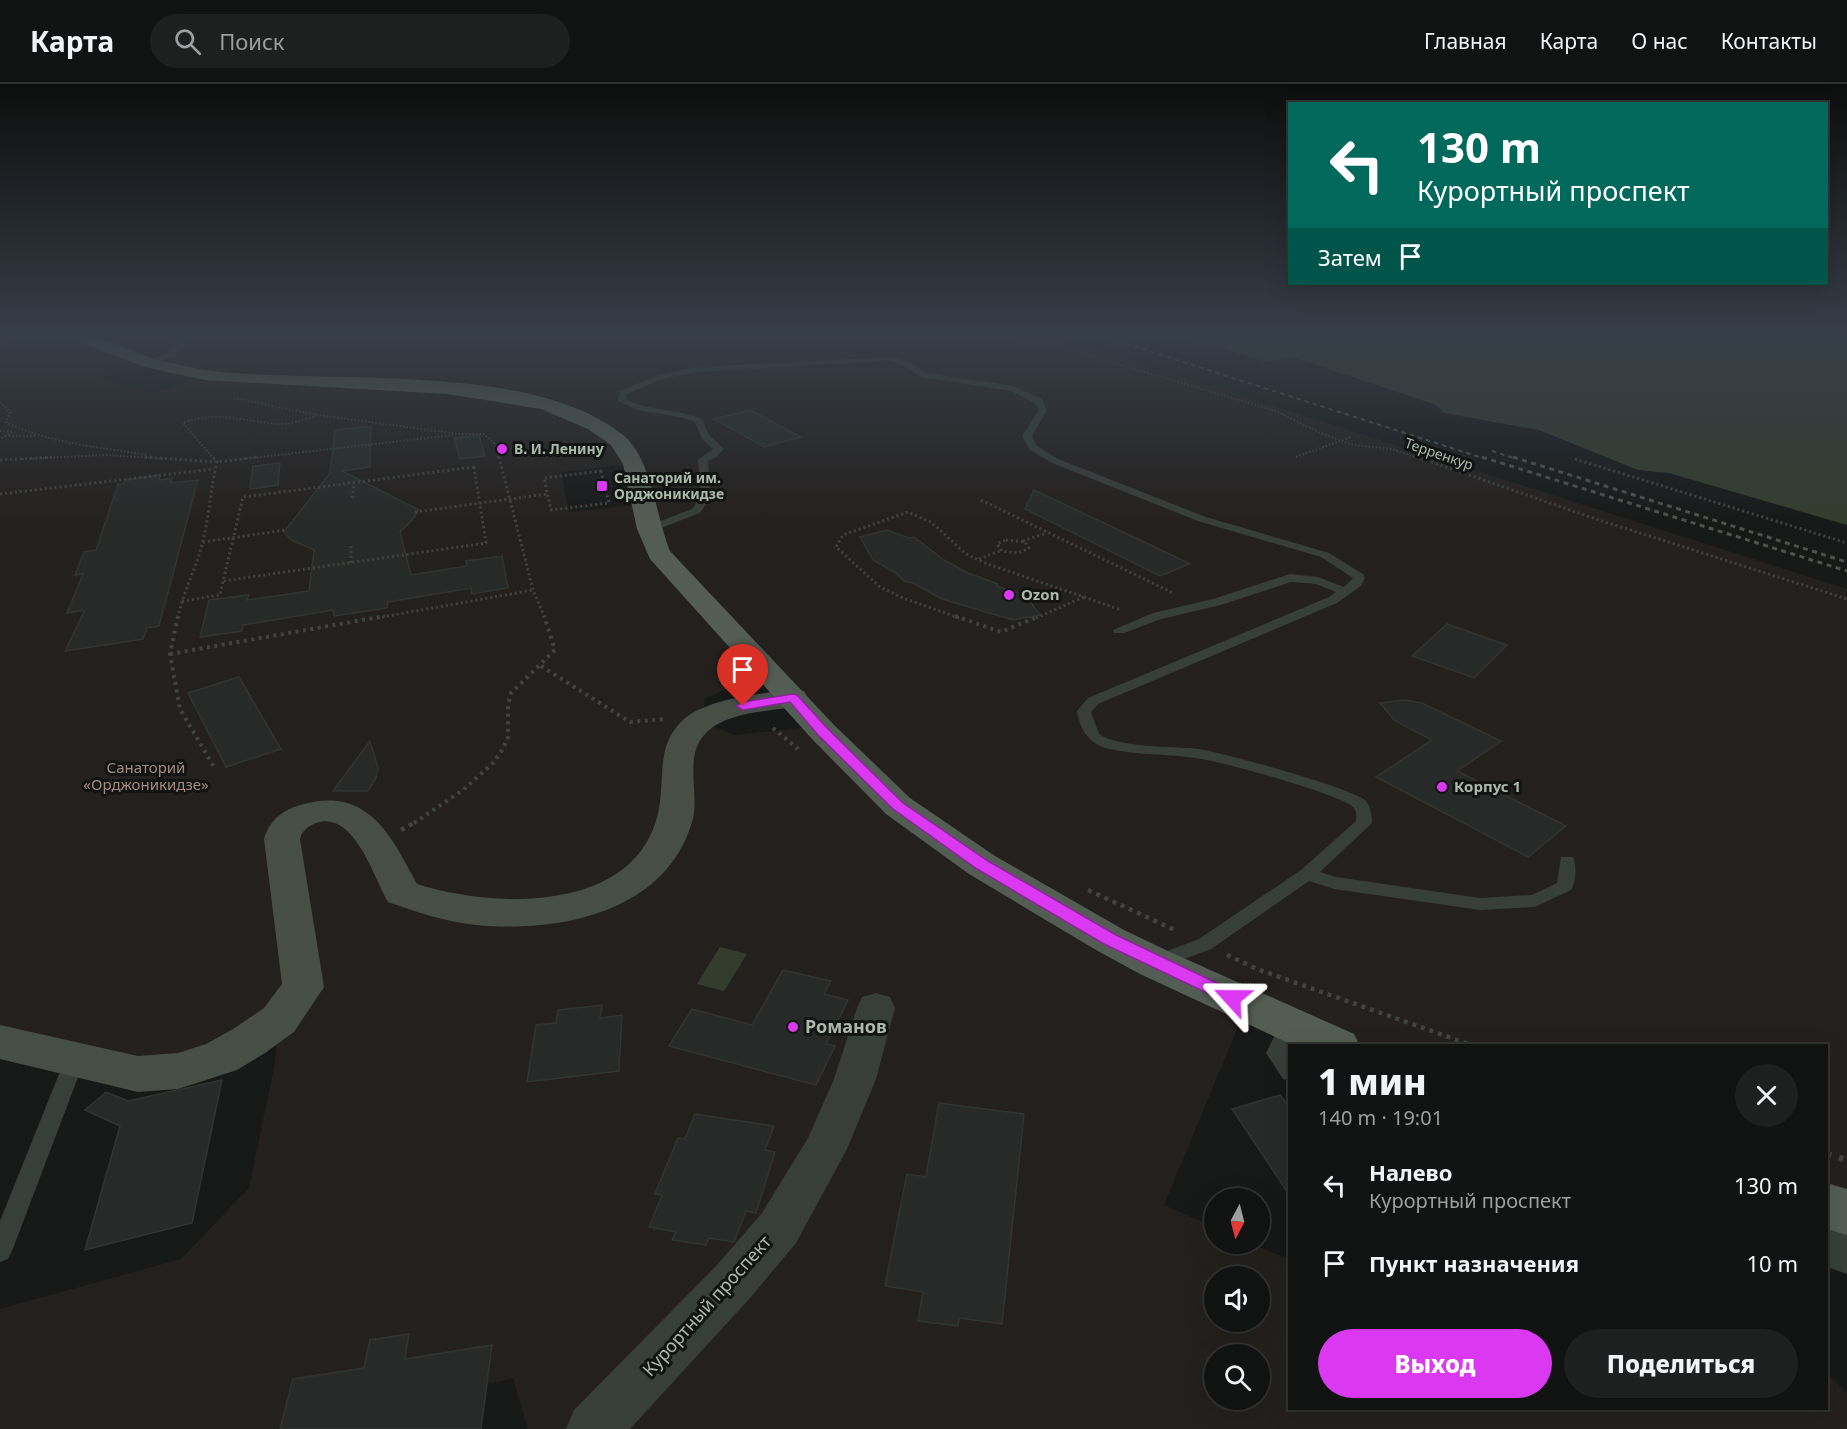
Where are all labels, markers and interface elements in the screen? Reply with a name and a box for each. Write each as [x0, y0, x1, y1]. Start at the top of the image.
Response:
search box [150, 14, 570, 68]
text: Карта [30, 22, 114, 60]
icon: search [171, 25, 204, 58]
text: Поиск [219, 26, 285, 56]
text: Главная [1424, 27, 1507, 55]
text: Карта [1540, 27, 1598, 55]
text: О нас [1631, 27, 1688, 55]
text: Контакты [1721, 27, 1817, 55]
text: 130 m [1417, 118, 1541, 175]
icon: left [1318, 126, 1396, 204]
text: Курортный проспект [1417, 172, 1690, 209]
icon: arrive [1394, 240, 1427, 273]
text: Затем [1318, 242, 1382, 272]
street label: Терренкур [1402, 433, 1476, 474]
place label: В. И. Ленину [514, 439, 604, 458]
marker: В. И. Ленину [495, 442, 509, 456]
place label: Санаторий им. Орджоникидзе [614, 468, 724, 503]
marker: Санаторий им. Орджоникидзе [595, 479, 609, 493]
place label: Ozon [1021, 584, 1059, 604]
marker: Ozon [1002, 588, 1016, 602]
pin [717, 644, 768, 706]
icon: arrive [726, 653, 759, 686]
park label: Санаторий «Орджоникидзе» [83, 757, 209, 794]
place label: Корпус 1 [1454, 776, 1521, 796]
marker: Корпус 1 [1435, 780, 1449, 794]
position arrow [1200, 966, 1264, 1030]
place label: Романов [805, 1014, 887, 1038]
marker: Романов [786, 1020, 800, 1034]
text: 1 мин [1318, 1057, 1427, 1106]
button: close [1735, 1064, 1798, 1127]
text: 140 m · 19:01 [1318, 1104, 1443, 1131]
text: Налево [1369, 1157, 1452, 1187]
icon: left [1318, 1169, 1351, 1202]
text: 130 m [1734, 1170, 1798, 1200]
text: Курортный проспект [1369, 1187, 1571, 1214]
north arrow [1204, 1188, 1270, 1254]
map controls [1204, 1188, 1270, 1410]
street label: Курортный проспект [637, 1229, 776, 1381]
icon: arrive [1318, 1247, 1351, 1280]
text: Пункт назначения [1369, 1248, 1579, 1278]
text: 10 m [1747, 1248, 1798, 1278]
button: sound [1204, 1266, 1270, 1332]
button: Выход [1318, 1329, 1552, 1398]
button: Поделиться [1564, 1329, 1798, 1398]
button: search [1204, 1344, 1270, 1410]

